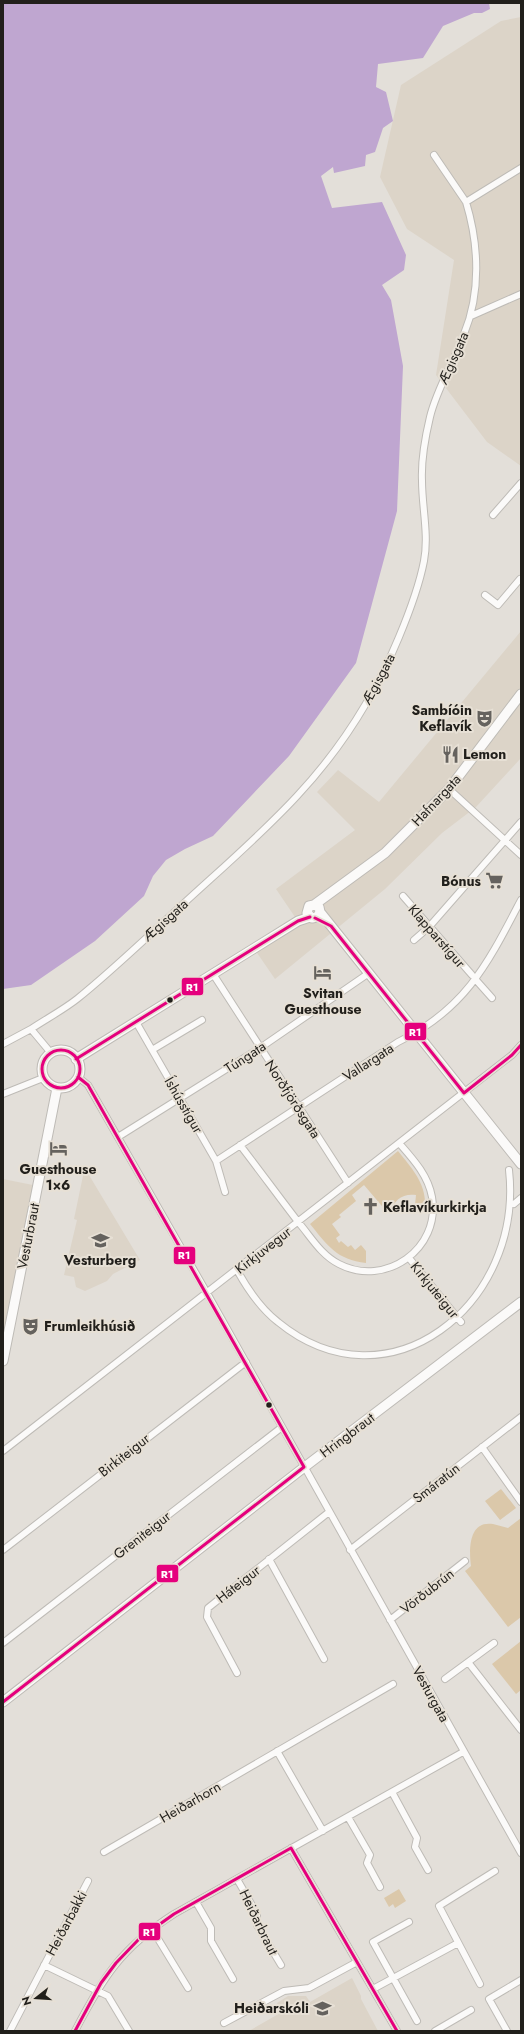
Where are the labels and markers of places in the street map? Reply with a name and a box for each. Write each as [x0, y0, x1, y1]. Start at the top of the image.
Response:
place label: Sambíóin Keflavík [412, 700, 472, 736]
theatre icon: Sambíóin Keflavík [475, 708, 495, 728]
restaurant icon: Lemon [440, 744, 460, 764]
place label: Lemon [463, 744, 506, 764]
place label: Bónus [441, 871, 482, 891]
supermarket icon: Bónus [484, 871, 504, 891]
hotel icon: Svitan Guesthouse [313, 963, 333, 983]
place label: Svitan Guesthouse [285, 983, 362, 1019]
unlabelled marker [165, 995, 175, 1005]
hotel icon: Guesthouse 1×6 [48, 1139, 68, 1159]
place label: Guesthouse 1×6 [20, 1159, 97, 1195]
church icon: Keflavíkurkirkja [360, 1197, 380, 1217]
place label: Keflavíkurkirkja [383, 1197, 487, 1217]
school or university icon: Vesturberg [90, 1230, 110, 1250]
place label: Vesturberg [63, 1250, 136, 1270]
theatre icon: Frumleikhúsið [21, 1316, 41, 1336]
place label: Frumleikhúsið [44, 1316, 136, 1336]
unlabelled marker [264, 1400, 274, 1410]
place label: Heiðarskóli [234, 1998, 309, 2018]
school or university icon: Heiðarskóli [312, 1998, 332, 2018]

